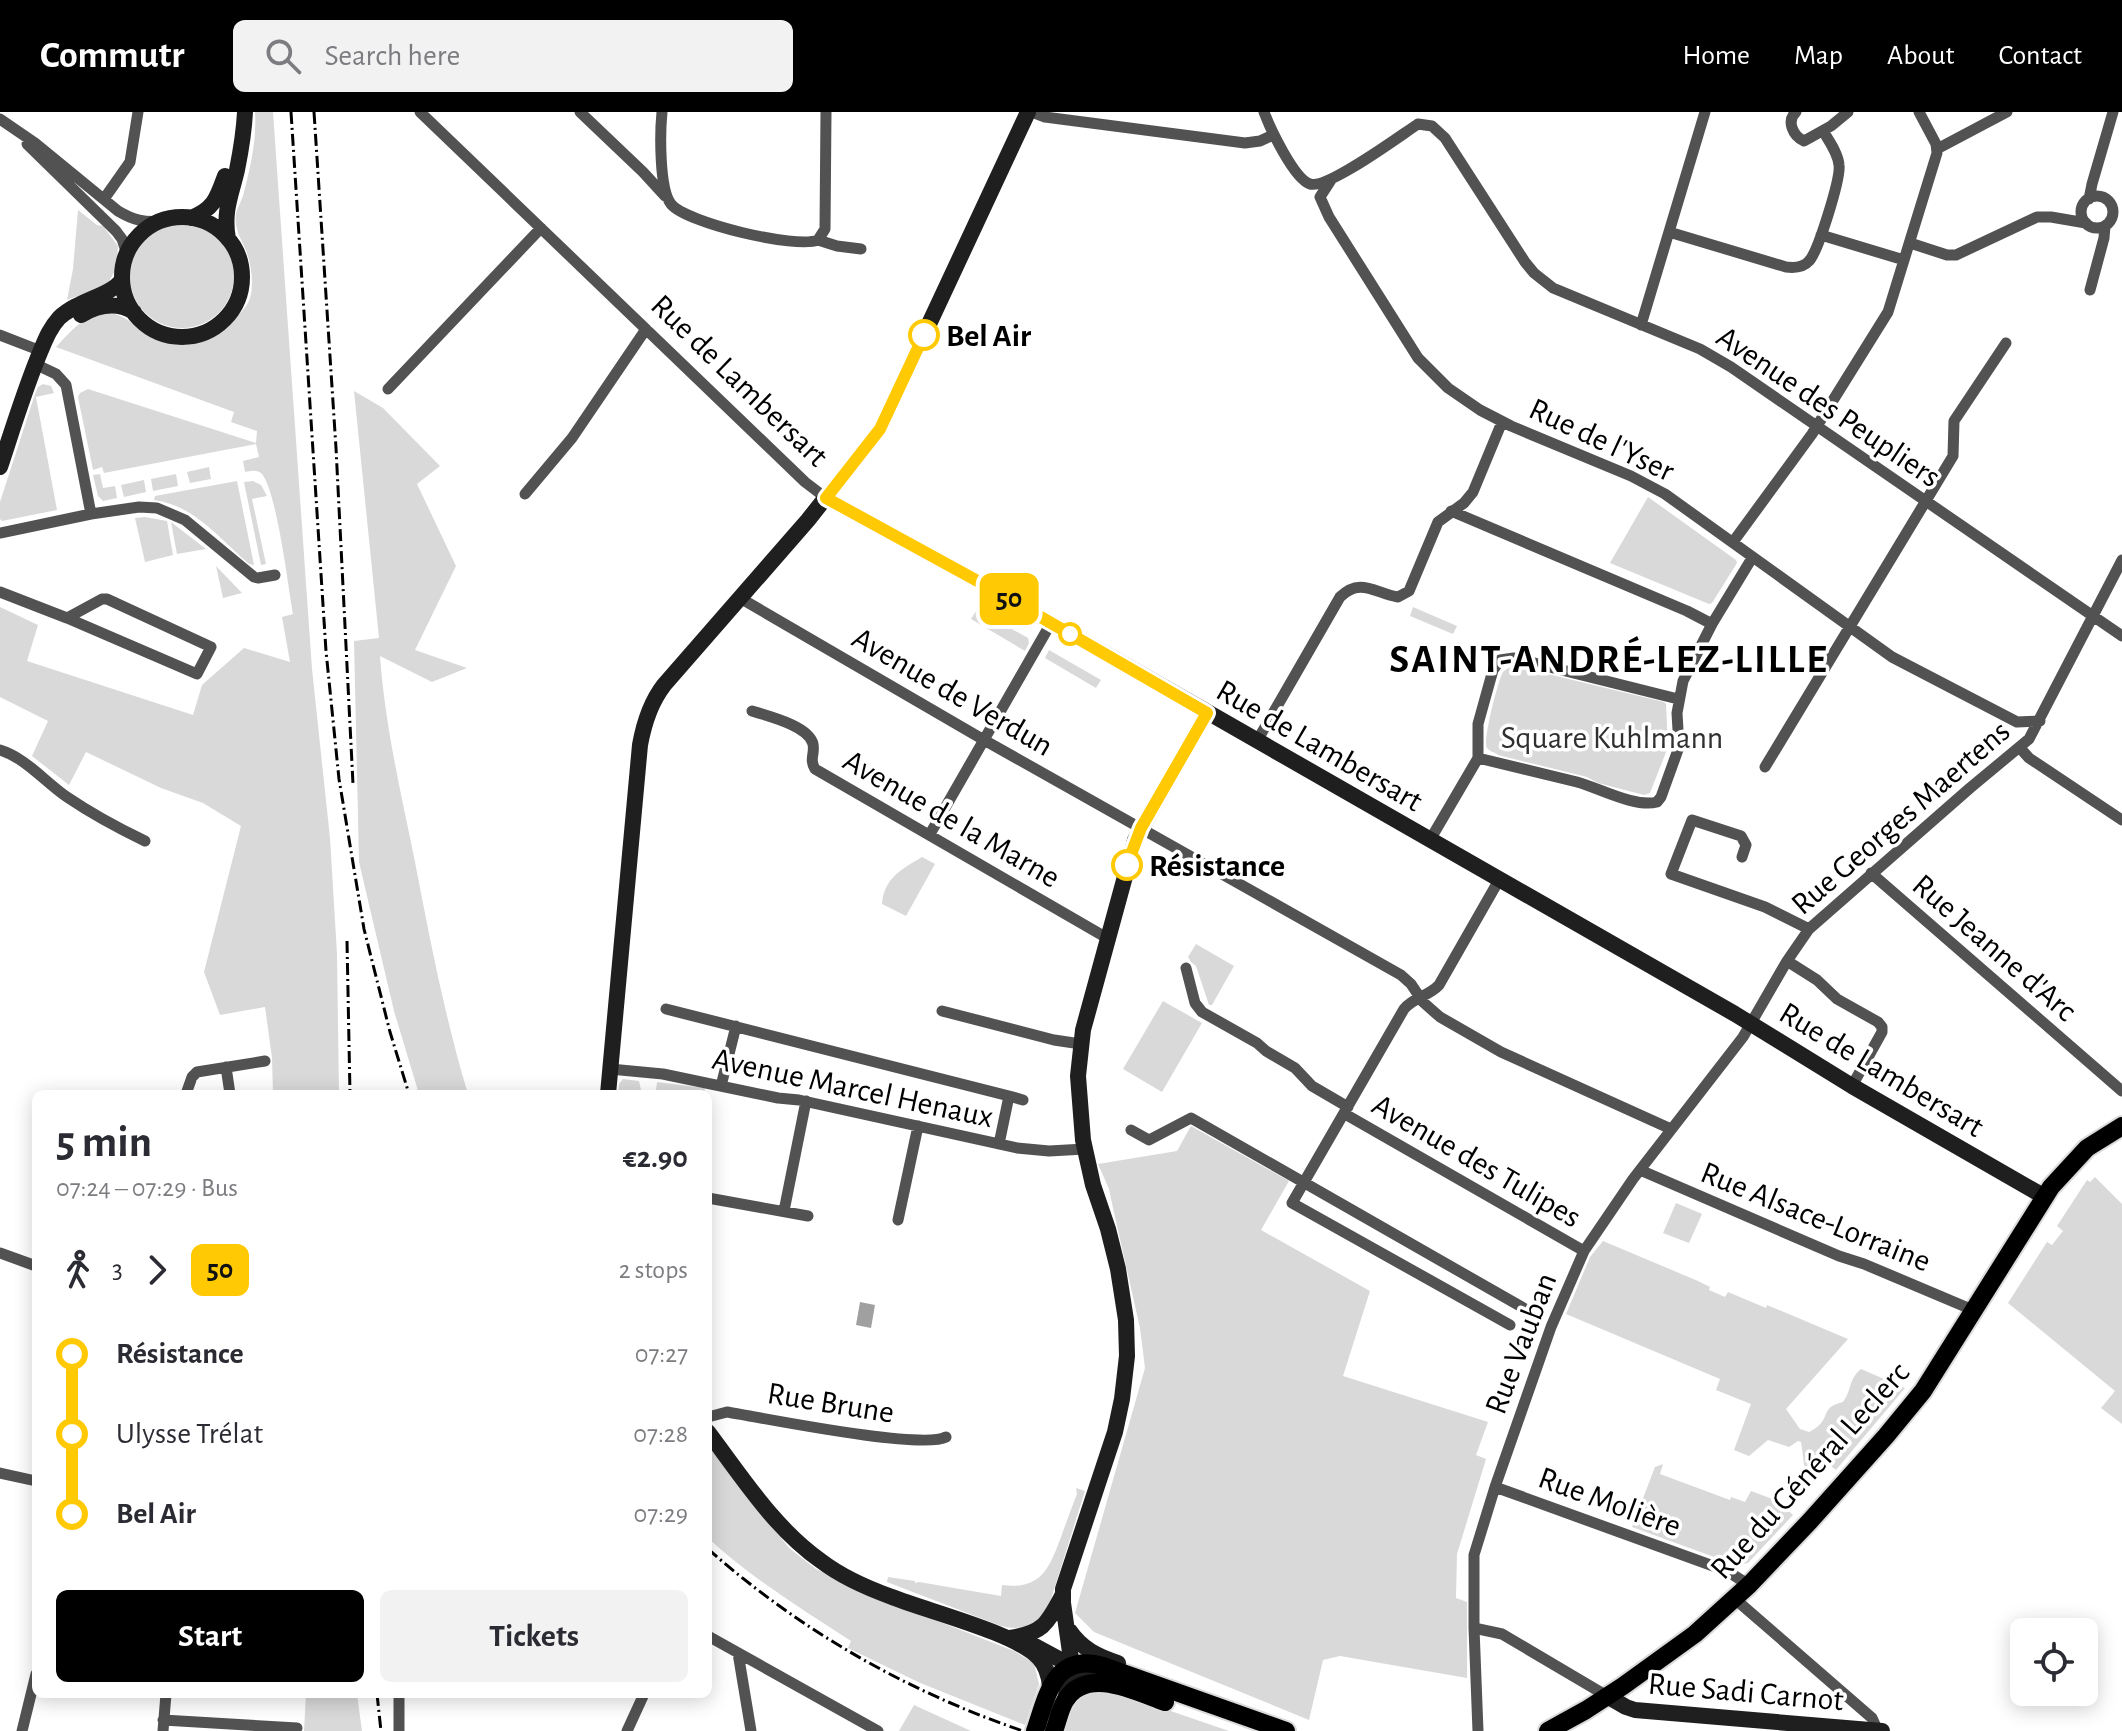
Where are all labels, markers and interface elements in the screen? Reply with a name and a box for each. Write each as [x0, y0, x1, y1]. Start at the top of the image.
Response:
search box [233, 20, 793, 92]
icon: search [261, 34, 305, 78]
text: Commutr [40, 37, 185, 75]
text: Search here [325, 41, 460, 71]
text: Home [1683, 42, 1750, 70]
text: Map [1794, 42, 1843, 70]
text: About [1887, 42, 1955, 70]
text: Contact [1999, 42, 2082, 70]
street label: Rue de Lambersart [645, 289, 834, 473]
marker: Bel Air [909, 320, 939, 350]
place label: Bel Air [946, 320, 1031, 352]
street label: Avenue des Peupliers [1711, 320, 1946, 493]
street label: Rue de l'Yser [1524, 392, 1680, 488]
line badge: 50 [973, 573, 1045, 625]
text: 50 [996, 585, 1022, 613]
street label: Avenue de Verdun [847, 622, 1058, 762]
unlabelled marker [1059, 623, 1081, 645]
district label: SAINT-ANDRÉ-LEZ-LILLE [1389, 636, 1829, 680]
street label: Rue de Lambersart [1211, 674, 1428, 818]
street label: Rue Georges Maertens [1785, 715, 2016, 921]
park label: Square Kuhlmann [1501, 722, 1723, 754]
street label: Avenue de la Marne [838, 744, 1065, 894]
marker: Résistance [1112, 850, 1142, 880]
place label: Résistance [1149, 850, 1285, 882]
street label: Rue Jeanne d'Arc [1906, 868, 2082, 1027]
street label: Rue de Lambersart [1774, 996, 1989, 1143]
street label: Avenue Marcel Henaux [710, 1043, 996, 1133]
street label: Avenue des Tulipes [1367, 1088, 1586, 1234]
text: 5 min [56, 1121, 152, 1165]
text: €2.90 [623, 1143, 688, 1173]
street label: Rue Alsace-Lorraine [1696, 1156, 1935, 1278]
text: 07:24 – 07:29 · Bus [56, 1175, 238, 1201]
icon: walk [56, 1248, 100, 1292]
icon: forward [135, 1248, 179, 1292]
text: 50 [207, 1256, 233, 1284]
text: 3 [112, 1257, 123, 1283]
text: 2 stops [619, 1257, 688, 1283]
street label: Rue Vauban [1479, 1268, 1562, 1418]
text: Résistance [116, 1339, 244, 1369]
text: 07:27 [635, 1341, 688, 1367]
street label: Rue du Général Leclerc [1704, 1356, 1915, 1585]
street label: Rue Brune [765, 1377, 897, 1429]
text: Ulysse Trélat [116, 1419, 263, 1449]
text: 07:28 [633, 1421, 688, 1447]
street label: Rue Molière [1534, 1461, 1685, 1542]
text: Bel Air [116, 1499, 196, 1529]
text: 07:29 [633, 1501, 688, 1527]
button: Start [56, 1590, 364, 1682]
button: Tickets [380, 1590, 688, 1682]
map controls [2010, 1618, 2098, 1706]
button: locate [2010, 1618, 2098, 1706]
street label: Rue Sadi Carnot [1647, 1668, 1845, 1716]

